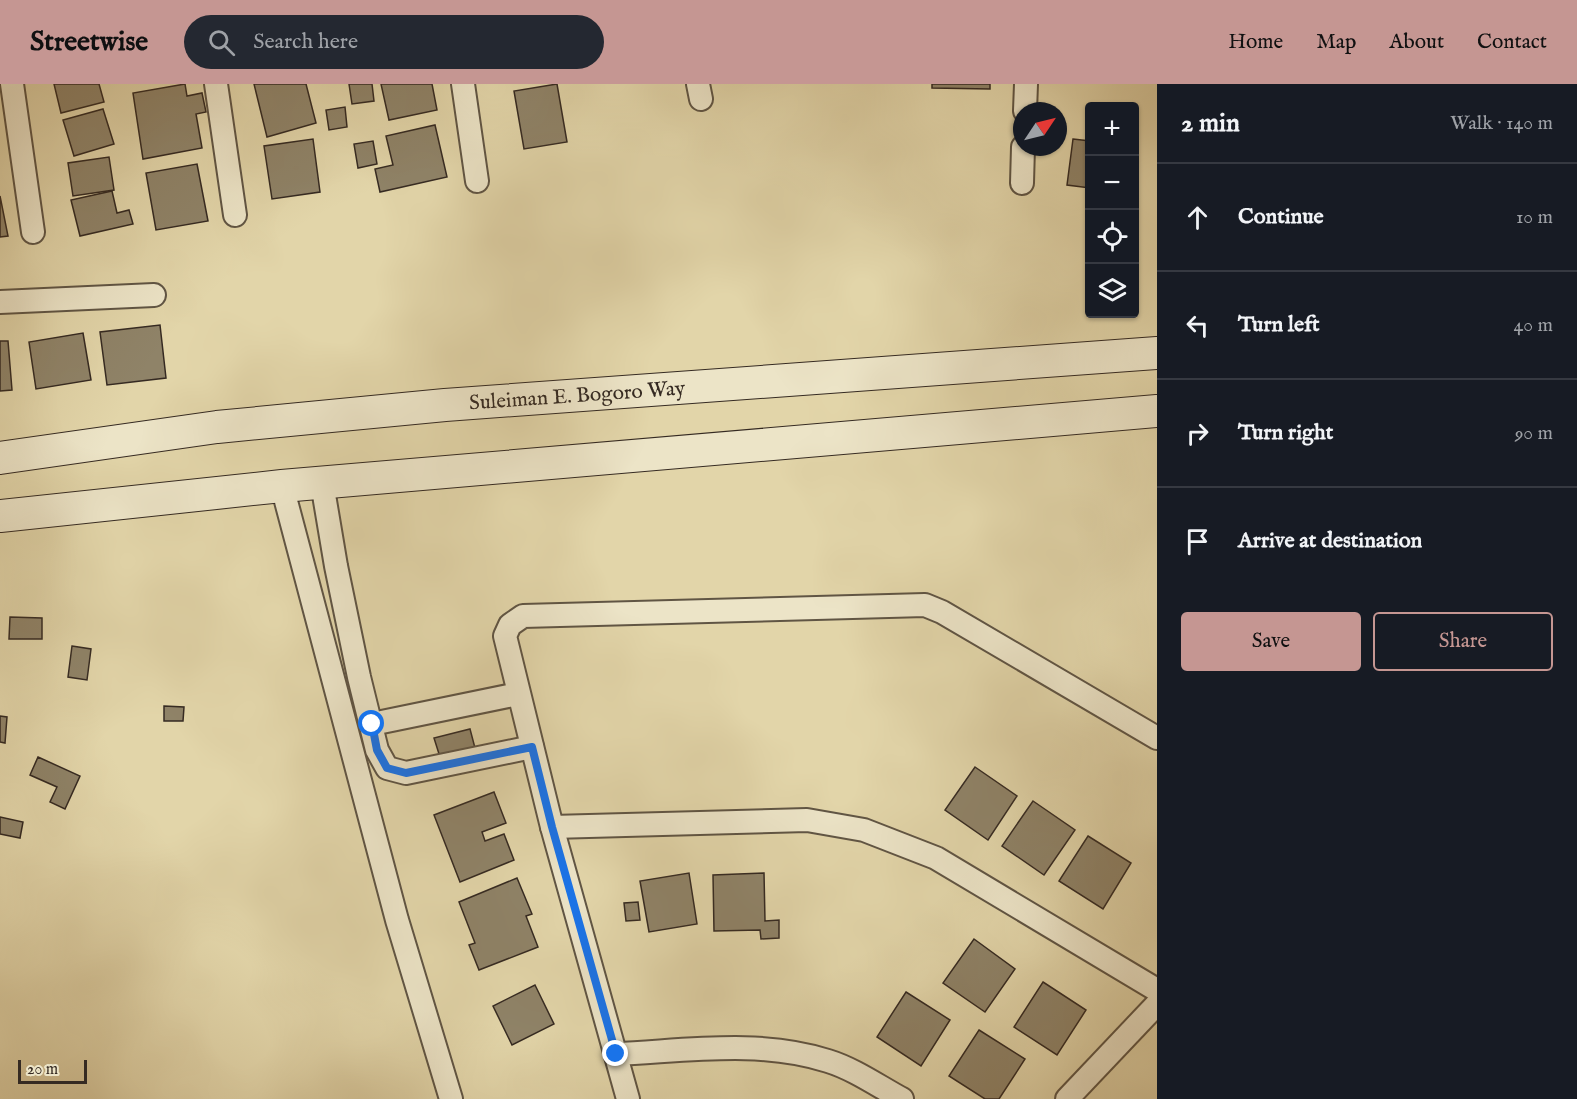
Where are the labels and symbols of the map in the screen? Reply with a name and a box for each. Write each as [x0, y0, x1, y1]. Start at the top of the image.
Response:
north arrow [1013, 102, 1067, 156]
street label: Suleiman E. Bogoro Way [468, 375, 687, 418]
route start [358, 710, 384, 736]
route end [602, 1040, 628, 1066]
scale bar [18, 1057, 87, 1084]

